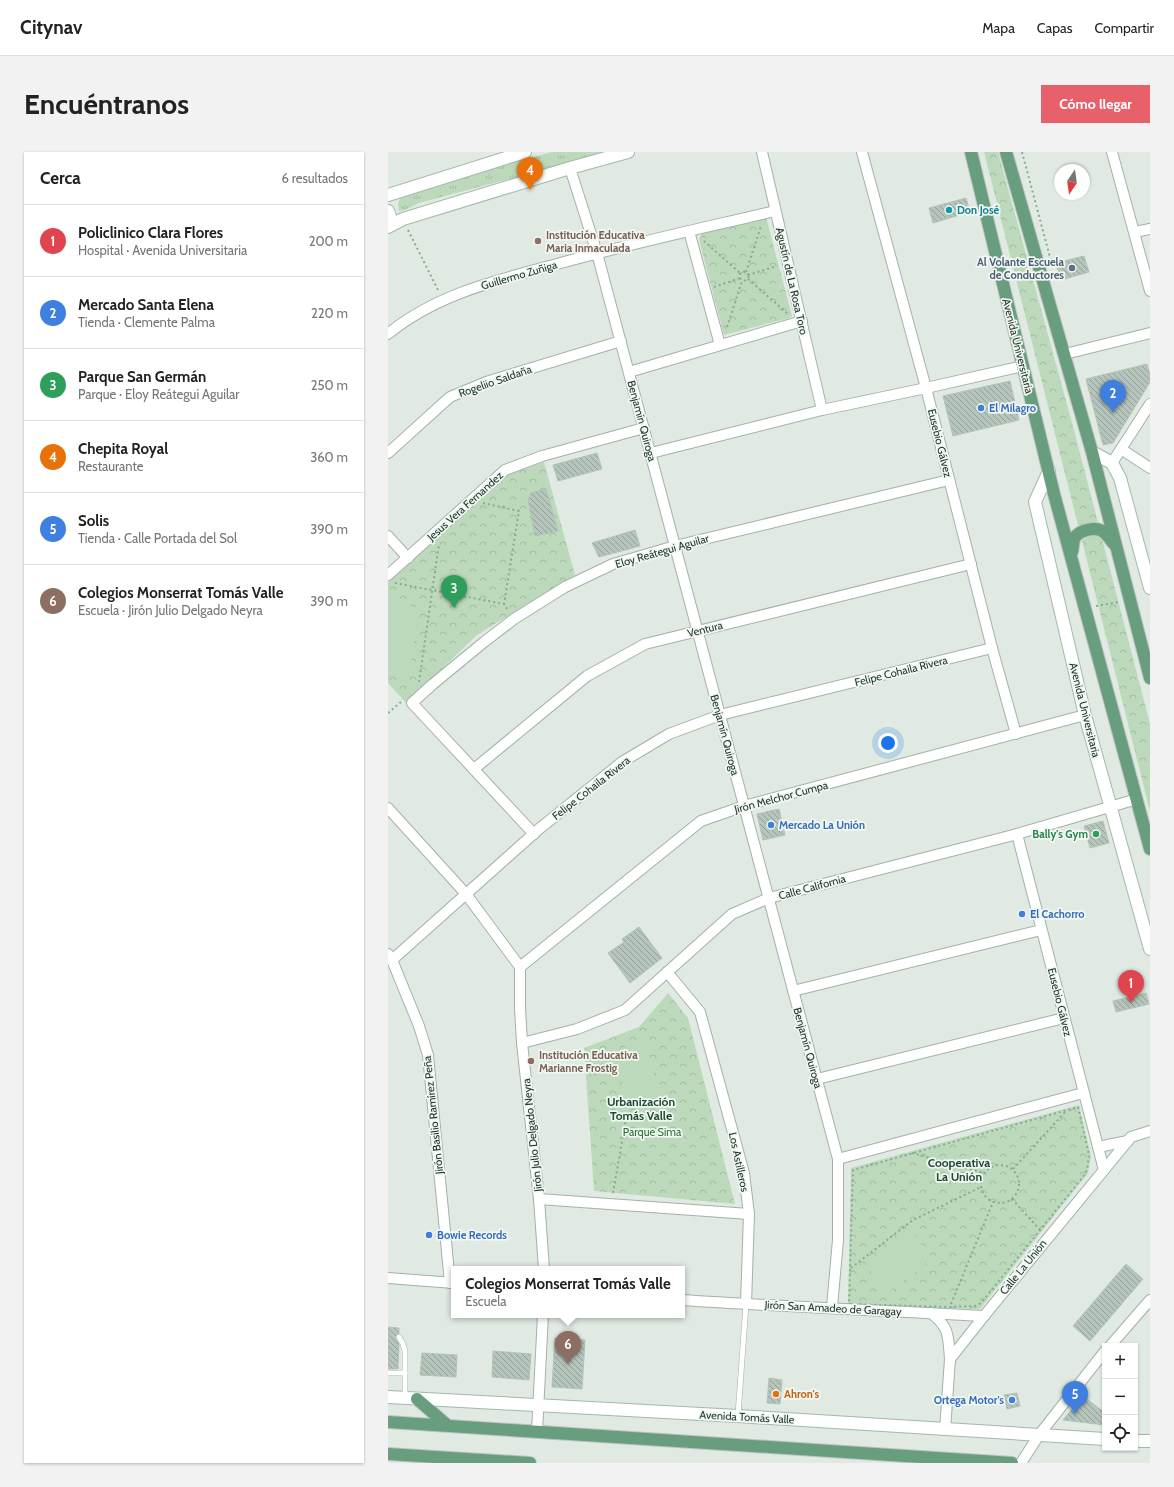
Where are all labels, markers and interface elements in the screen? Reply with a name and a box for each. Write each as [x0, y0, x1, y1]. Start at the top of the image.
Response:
text: Citynav [20, 16, 82, 39]
text: Mapa [982, 19, 1015, 37]
text: Capas [1037, 19, 1073, 37]
text: Compartir [1095, 19, 1154, 37]
button: Cómo llegar [1041, 85, 1150, 123]
text: Encuéntranos [24, 87, 189, 121]
pin: 4 [517, 157, 543, 190]
north arrow [1054, 164, 1090, 200]
text: Cerca [40, 168, 81, 188]
text: 6 resultados [282, 170, 348, 186]
place label: Don José [957, 203, 1000, 217]
marker: Don José [944, 205, 954, 215]
text: Policlinico Clara Flores [78, 224, 223, 242]
street label: Agustín de La Rosa Toro [773, 226, 811, 336]
place label: Institución Educativa Maria Inmaculada [546, 228, 645, 255]
text: 1 [51, 233, 55, 249]
text: 200 m [309, 233, 348, 249]
marker: Institución Educativa Maria Inmaculada [533, 236, 543, 246]
text: Hospital · Avenida Universitaria [78, 242, 247, 258]
place label: Al Volante Escuela de Conductores [977, 255, 1065, 282]
street label: Guillermo Zuñiga [479, 257, 559, 293]
marker: Al Volante Escuela de Conductores [1067, 263, 1077, 273]
text: Mercado Santa Elena [78, 296, 214, 314]
street label: Avenida Universitaria [999, 297, 1037, 396]
text: 2 [50, 305, 56, 321]
text: 220 m [311, 305, 348, 321]
text: Tienda · Clemente Palma [78, 314, 215, 330]
street label: Rogeliio Saldaña [457, 362, 534, 400]
text: Parque San Germán [78, 368, 206, 386]
text: 3 [49, 377, 57, 393]
text: 250 m [311, 377, 348, 393]
street label: Benjamín Quiroga [624, 379, 660, 464]
pin: 2 [1100, 380, 1126, 413]
text: Parque · Eloy Reátegui Aguilar [78, 386, 239, 402]
place label: El Milagro [989, 401, 1036, 415]
marker: El Milagro [976, 403, 986, 413]
street label: Eusebio Gálvez [925, 407, 955, 479]
text: Chepita Royal [78, 440, 168, 458]
text: 4 [49, 449, 57, 465]
text: 360 m [310, 449, 348, 465]
text: Restaurante [78, 458, 143, 474]
street label: Jesus Vera Fernandez [423, 468, 506, 544]
text: Solis [78, 512, 109, 530]
text: 5 [50, 521, 56, 537]
text: 390 m [310, 521, 348, 537]
text: Tienda · Calle Portada del Sol [78, 530, 237, 546]
street label: Eloy Reátegui Aguilar [614, 531, 711, 571]
pin: 3 [441, 575, 467, 608]
text: Colegios Monserrat Tomás Valle [78, 584, 283, 602]
text: 6 [49, 593, 57, 609]
text: 390 m [310, 593, 348, 609]
text: Escuela · Jirón Julio Delgado Neyra [78, 602, 263, 618]
street label: Ventura [686, 618, 725, 640]
street label: Felipe Cohaila Rivera [853, 653, 950, 689]
street label: Avenida Universitaria [1066, 661, 1104, 760]
street label: Benjamín Quiroga [707, 693, 743, 778]
your location [878, 733, 898, 753]
street label: Felipe Cohaila Rivera [549, 753, 633, 823]
street label: Jirón Melchor Cumpa [732, 778, 830, 816]
place label: Mercado La Unión [779, 818, 865, 832]
marker: Mercado La Unión [766, 820, 776, 830]
place label: Bally's Gym [1032, 827, 1088, 841]
marker: Bally's Gym [1091, 829, 1101, 839]
street label: Calle California [777, 871, 848, 903]
place label: El Cachorro [1030, 907, 1085, 921]
marker: El Cachorro [1017, 909, 1027, 919]
street label: Eusebio Gálvez [1045, 966, 1075, 1038]
pin: 1 [1118, 970, 1144, 1003]
street label: Benjamín Quiroga [790, 1006, 826, 1091]
place label: Institución Educativa Marianne Frostig [539, 1048, 638, 1075]
street label: Jirón Basilio Ramírez Peña [420, 1054, 446, 1176]
marker: Institución Educativa Marianne Frostig [526, 1056, 536, 1066]
street label: Jirón Julio Delgado Neyra [519, 1077, 545, 1193]
district label: Urbanización Tomás Valle [607, 1094, 675, 1123]
park label: Parque Sima [623, 1125, 682, 1139]
street label: Los Astilleros [726, 1131, 752, 1194]
district label: Cooperativa La Unión [928, 1155, 990, 1184]
place label: Bowie Records [437, 1228, 507, 1242]
marker: Bowie Records [424, 1230, 434, 1240]
street label: Calle La Unión [996, 1237, 1050, 1297]
popup [451, 1266, 685, 1318]
text: Colegios Monserrat Tomás Valle [465, 1275, 671, 1293]
text: Escuela [465, 1293, 506, 1309]
street label: Jirón San Amadeo de Garagay [763, 1297, 902, 1319]
pin: 6 [555, 1331, 581, 1364]
map controls [1102, 1343, 1138, 1451]
button: + [1102, 1343, 1138, 1379]
button: − [1102, 1379, 1138, 1415]
pin: 5 [1062, 1381, 1088, 1414]
place label: Ahron's [784, 1387, 820, 1401]
marker: Ahron's [771, 1389, 781, 1399]
place label: Ortega Motor's [934, 1393, 1004, 1407]
marker: Ortega Motor's [1007, 1395, 1017, 1405]
street label: Avenida Tomás Valle [699, 1408, 795, 1426]
button: locate [1102, 1415, 1138, 1451]

